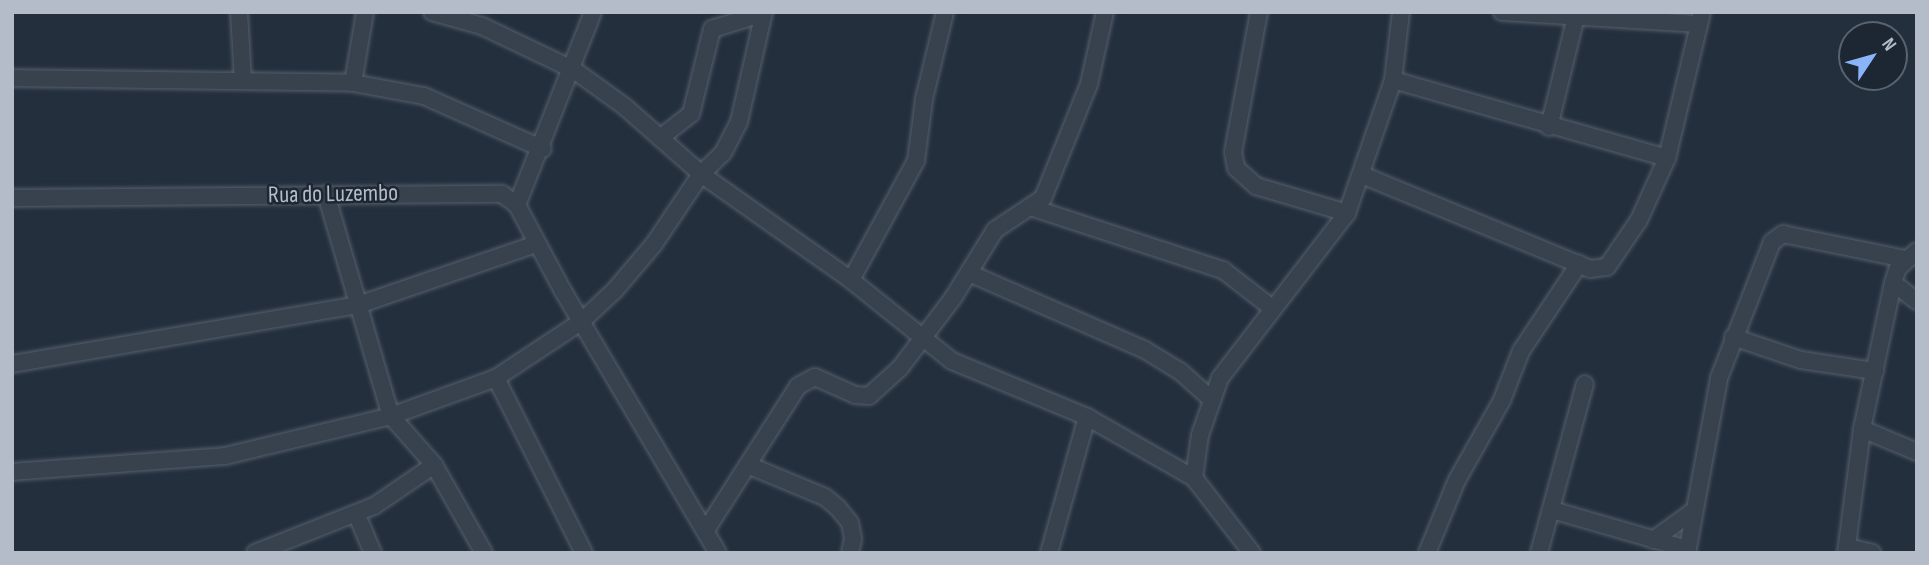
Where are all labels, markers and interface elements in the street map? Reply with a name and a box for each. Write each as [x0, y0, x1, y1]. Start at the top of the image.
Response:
north arrow [1838, 21, 1908, 91]
text: N [1876, 34, 1901, 55]
street label: Rua do Luzembo [268, 178, 398, 210]

